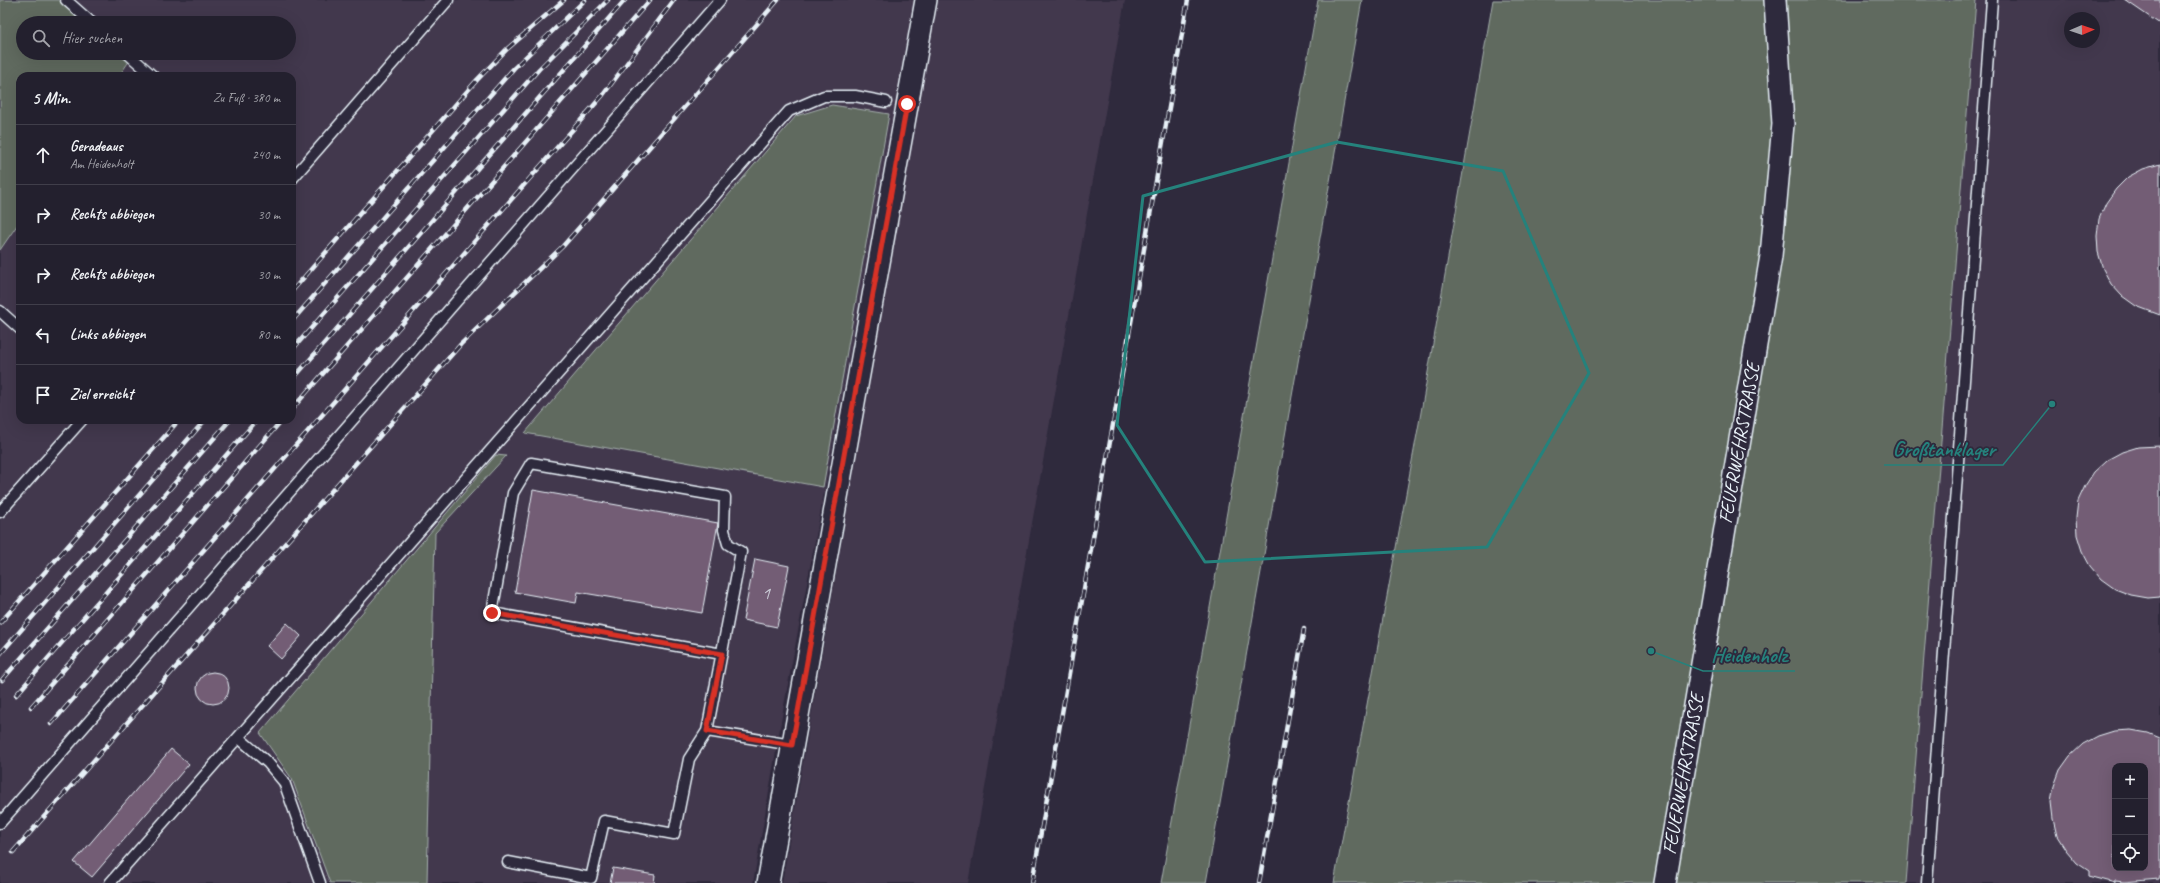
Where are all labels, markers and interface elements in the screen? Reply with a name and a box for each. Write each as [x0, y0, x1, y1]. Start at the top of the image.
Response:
north arrow [2064, 12, 2100, 48]
search box [16, 16, 296, 60]
icon: search [30, 27, 52, 49]
text: Hier suchen [62, 29, 122, 48]
text: 5 Min. [32, 88, 71, 109]
text: Zu Fuß · 380 m [213, 90, 280, 106]
route start [898, 95, 916, 113]
text: Geradeaus [70, 137, 123, 156]
icon: ahead [32, 144, 54, 166]
text: 240 m [252, 147, 280, 163]
text: Am Heidenholt [70, 156, 133, 172]
icon: right [32, 204, 54, 226]
text: Rechts abbiegen [70, 205, 154, 224]
text: 30 m [258, 207, 280, 223]
icon: right [32, 264, 54, 286]
text: Rechts abbiegen [70, 265, 154, 284]
text: 30 m [258, 267, 280, 283]
icon: left [32, 324, 54, 346]
text: Links abbiegen [70, 325, 146, 344]
text: 80 m [258, 327, 280, 343]
street label: FEUERWEHRSTRASSE [1713, 358, 1766, 525]
icon: arrive [32, 384, 54, 406]
text: Ziel erreicht [70, 385, 133, 404]
callout: Großtanklager [1884, 432, 2003, 465]
text: Großtanklager [1893, 436, 1998, 462]
house number: 1 [762, 582, 771, 604]
route end [483, 604, 501, 622]
callout: Heidenholz [1703, 638, 1795, 671]
text: Heidenholz [1711, 642, 1789, 668]
street label: FEUERWEHRSTRASSE [1657, 689, 1710, 856]
map controls [2112, 763, 2148, 871]
button: + [2112, 763, 2148, 799]
button: − [2112, 799, 2148, 835]
button: locate [2112, 835, 2148, 871]

